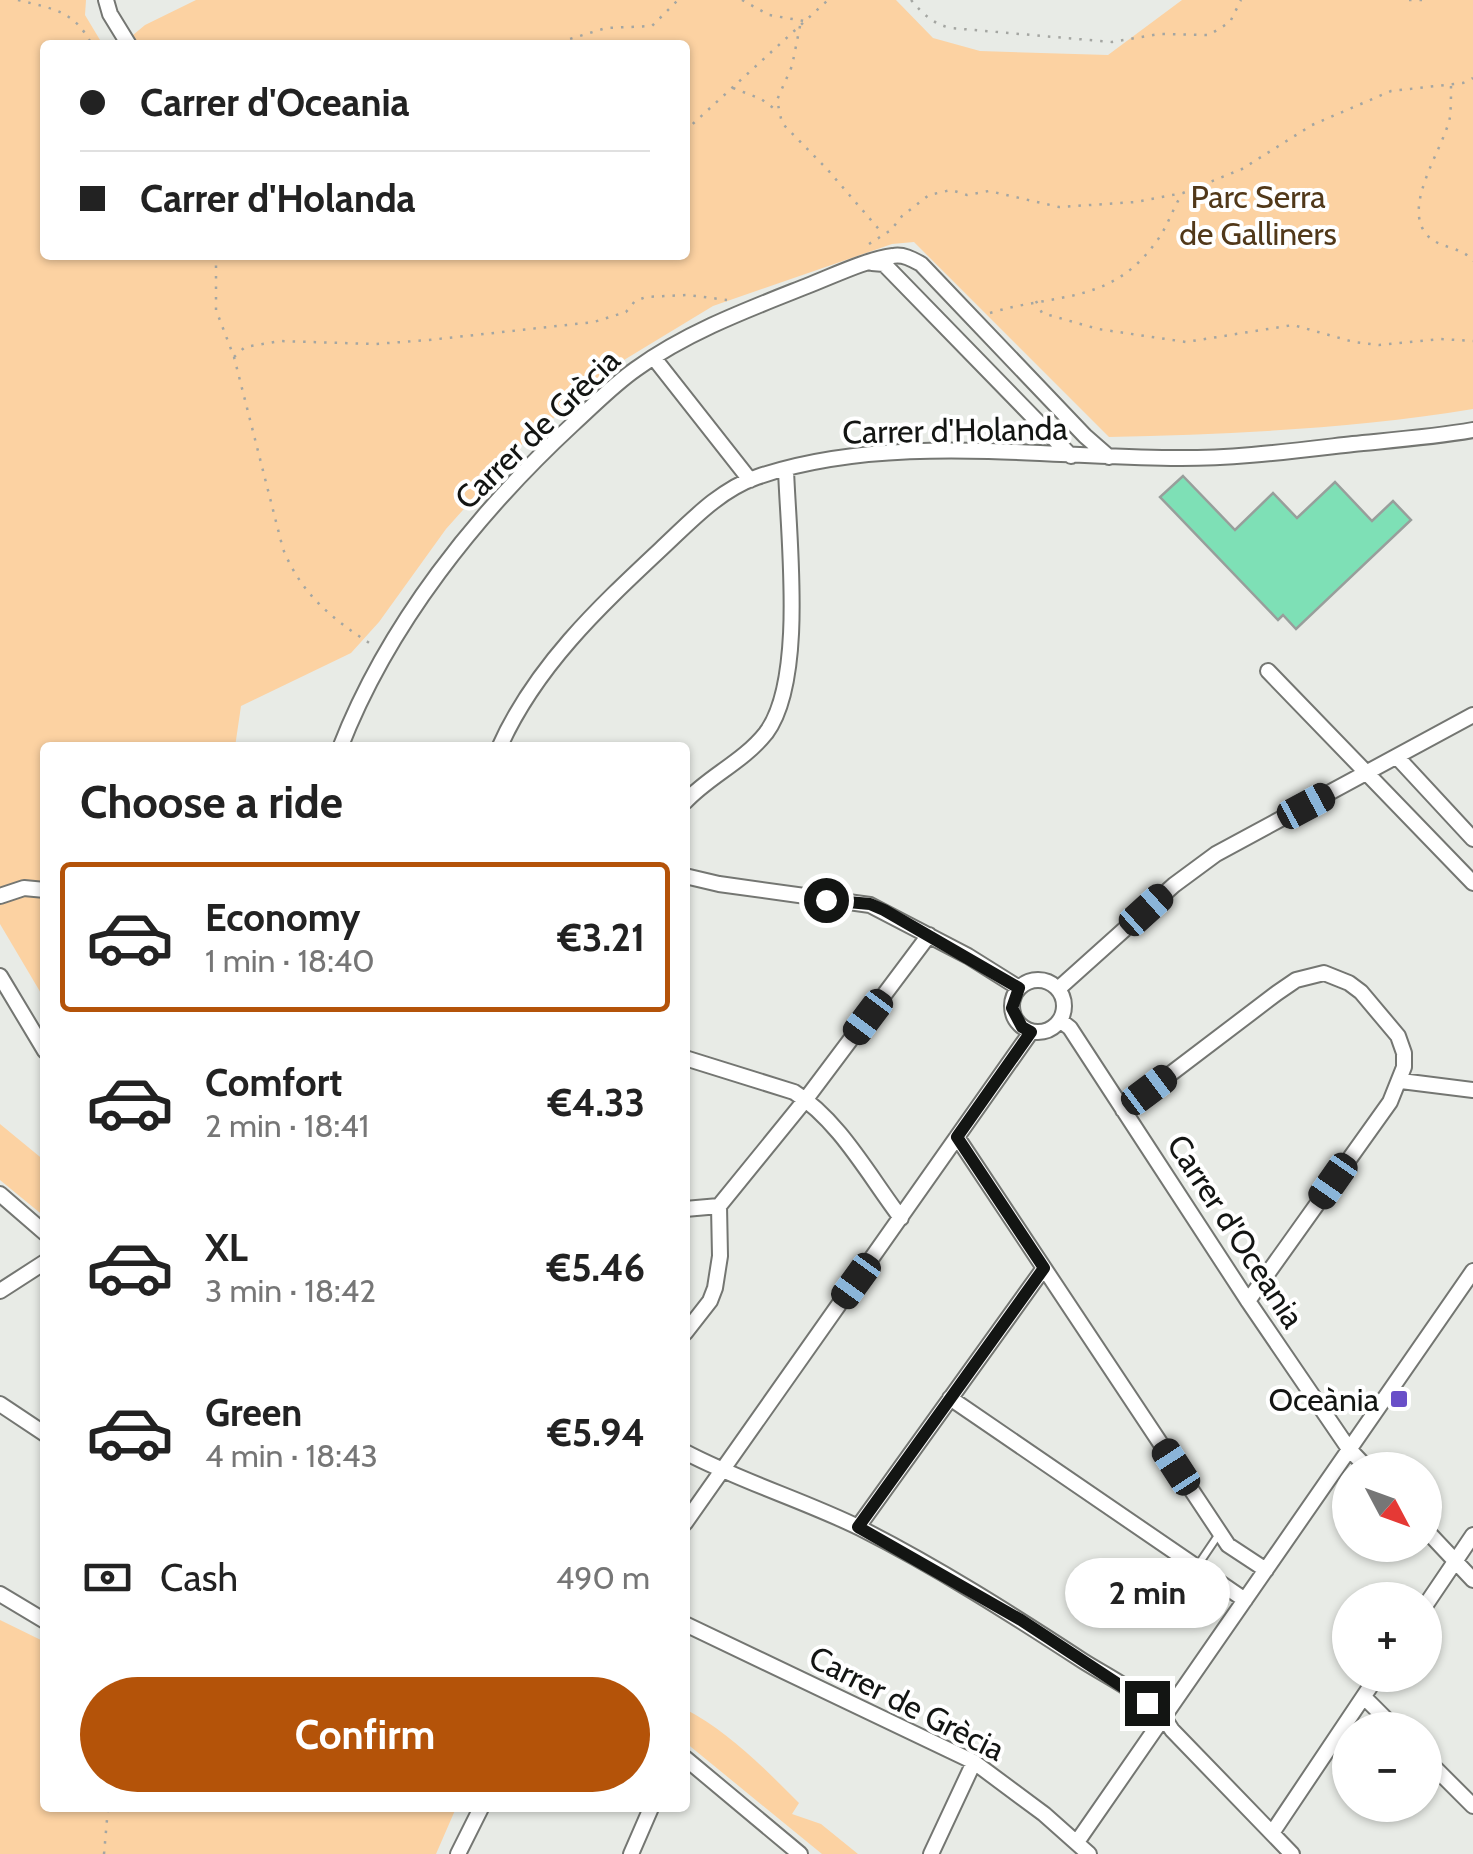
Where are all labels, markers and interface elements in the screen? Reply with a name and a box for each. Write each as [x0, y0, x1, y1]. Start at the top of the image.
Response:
text: Carrer d'Oceania [140, 79, 410, 126]
text: Carrer d'Holanda [140, 175, 416, 222]
park label: Parc Serra de Galliners [1179, 177, 1337, 253]
street label: Carrer de Grècia [446, 340, 628, 517]
street label: Carrer d'Holanda [842, 409, 1069, 451]
text: Choose a ride [80, 775, 343, 829]
car [1272, 779, 1340, 833]
route start [804, 878, 849, 923]
car [1114, 879, 1178, 941]
icon: car [85, 892, 175, 982]
text: Economy [205, 894, 360, 941]
text: €3.21 [558, 914, 645, 961]
text: 1 min · 18:40 [205, 941, 375, 980]
car [838, 984, 898, 1050]
icon: car [85, 1057, 175, 1147]
text: Comfort [205, 1059, 342, 1106]
car [1116, 1060, 1182, 1120]
text: €4.33 [548, 1079, 645, 1126]
text: 2 min · 18:41 [205, 1106, 369, 1145]
street label: Carrer d'Oceania [1159, 1127, 1313, 1335]
car [1304, 1148, 1362, 1214]
icon: car [85, 1222, 175, 1312]
text: XL [205, 1224, 248, 1271]
text: €5.46 [547, 1244, 645, 1291]
car [826, 1248, 886, 1314]
text: 3 min · 18:42 [205, 1271, 376, 1310]
place label: Oceània [1268, 1380, 1380, 1419]
icon: car [85, 1387, 175, 1477]
marker: Oceània [1388, 1388, 1410, 1410]
text: Green [205, 1389, 302, 1436]
text: €5.94 [547, 1409, 645, 1456]
car [1147, 1434, 1205, 1500]
text: 4 min · 18:43 [205, 1436, 378, 1475]
north arrow [1332, 1452, 1442, 1562]
map controls [1332, 1452, 1442, 1822]
icon: cash [80, 1550, 135, 1605]
text: Cash [160, 1554, 238, 1601]
text: 490 m [556, 1558, 650, 1597]
callout: 2 min [1064, 1558, 1230, 1628]
text: 2 min [1109, 1573, 1186, 1612]
button: + [1332, 1582, 1442, 1692]
street label: Carrer de Grècia [803, 1637, 1012, 1769]
button: Confirm [80, 1677, 650, 1792]
route end [1125, 1681, 1170, 1726]
button: − [1332, 1712, 1442, 1822]

